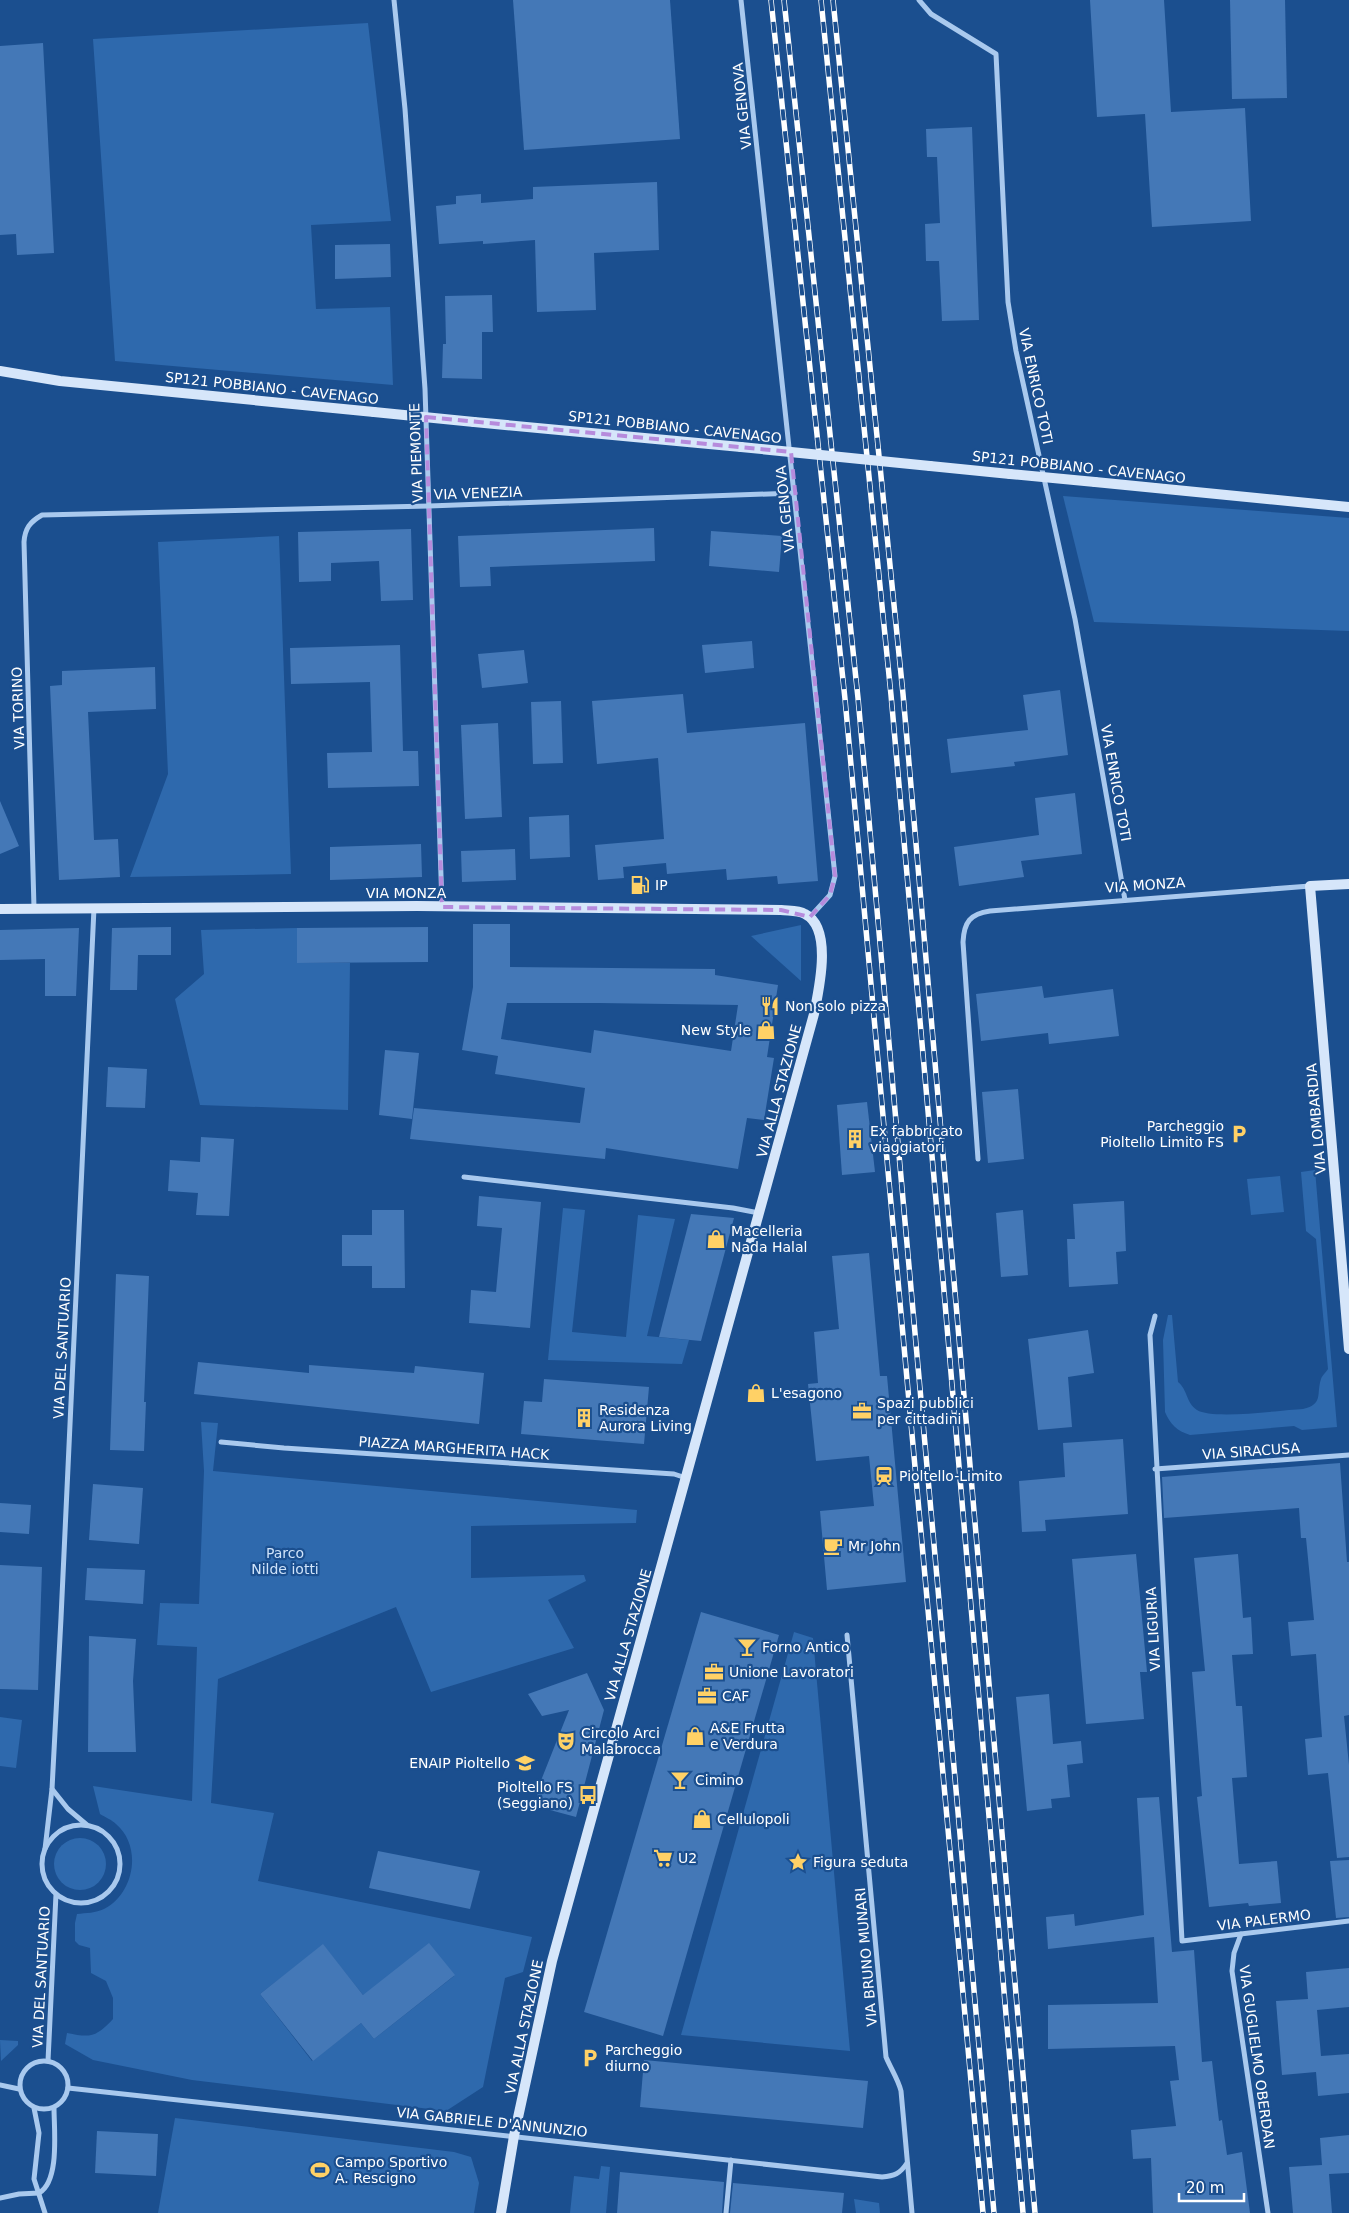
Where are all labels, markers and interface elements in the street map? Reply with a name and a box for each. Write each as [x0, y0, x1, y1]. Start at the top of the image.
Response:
street label: VIA GENOVA [729, 62, 754, 150]
street label: VIA ENRICO TOTI [1016, 326, 1056, 446]
street label: SP121 POBBIANO - CAVENAGO [164, 369, 380, 407]
street label: VIA PIEMONTE [406, 403, 426, 503]
street label: SP121 POBBIANO - CAVENAGO [567, 408, 783, 446]
street label: SP121 POBBIANO - CAVENAGO [971, 448, 1187, 486]
street label: VIA GENOVA [772, 465, 797, 553]
street label: VIA VENEZIA [433, 483, 523, 503]
street label: VIA TORINO [9, 666, 27, 750]
street label: VIA ENRICO TOTI [1098, 723, 1134, 843]
fuel station icon: IP [629, 874, 651, 896]
street label: VIA MONZA [1104, 874, 1186, 896]
place label: IP [655, 877, 668, 893]
street label: VIA MONZA [366, 885, 447, 901]
restaurant icon: Non solo pizza [759, 995, 781, 1017]
place label: Non solo pizza [785, 998, 886, 1014]
shop icon: New Style [755, 1019, 777, 1041]
place label: New Style [681, 1022, 751, 1038]
street label: VIA ALLA STAZIONE [754, 1023, 804, 1159]
street label: VIA LOMBARDIA [1303, 1062, 1329, 1175]
place label: Parcheggio Pioltello Limito FS [1100, 1118, 1224, 1150]
place label: Ex fabbricato viaggiatori [870, 1123, 963, 1155]
parking icon: Parcheggio Pioltello Limito FS [1228, 1123, 1250, 1145]
building icon: Ex fabbricato viaggiatori [844, 1128, 866, 1150]
place label: Macelleria Nada Halal [731, 1223, 807, 1255]
shop icon: Macelleria Nada Halal [705, 1228, 727, 1250]
street label: VIA DEL SANTUARIO [50, 1277, 74, 1419]
shop icon: L'esagono [745, 1382, 767, 1404]
place label: L'esagono [771, 1385, 842, 1401]
place label: Spazi pubblici per cittadini [877, 1395, 974, 1427]
office icon: Spazi pubblici per cittadini [851, 1400, 873, 1422]
place label: Residenza Aurora Living [599, 1402, 692, 1434]
building icon: Residenza Aurora Living [573, 1407, 595, 1429]
street label: PIAZZA MARGHERITA HACK [358, 1433, 551, 1463]
street label: VIA SIRACUSA [1202, 1440, 1301, 1462]
station icon: Pioltello-Limito [873, 1465, 895, 1487]
place label: Pioltello-Limito [899, 1468, 1003, 1484]
cafe icon: Mr John [822, 1535, 844, 1557]
place label: Mr John [848, 1538, 901, 1554]
park label: Parco Nilde iotti [251, 1545, 319, 1577]
street label: VIA ALLA STAZIONE [601, 1567, 655, 1703]
street label: VIA LIGURIA [1143, 1586, 1163, 1671]
bar icon: Forno Antico [736, 1636, 758, 1658]
place label: Forno Antico [762, 1639, 850, 1655]
office icon: Unione Lavoratori [703, 1661, 725, 1683]
place label: Unione Lavoratori [729, 1664, 854, 1680]
office icon: CAF [696, 1685, 718, 1707]
place label: CAF [722, 1688, 749, 1704]
place label: A&E Frutta e Verdura [710, 1720, 785, 1752]
place label: Circolo Arci Malabrocca [581, 1725, 661, 1757]
shop icon: A&E Frutta e Verdura [684, 1725, 706, 1747]
theatre icon: Circolo Arci Malabrocca [555, 1730, 577, 1752]
school or university icon: ENAIP Pioltello [514, 1752, 536, 1774]
place label: ENAIP Pioltello [409, 1755, 510, 1771]
bar icon: Cimino [669, 1769, 691, 1791]
place label: Cimino [695, 1772, 744, 1788]
place label: Pioltello FS (Seggiano) [497, 1779, 573, 1811]
bus stop icon: Pioltello FS (Seggiano) [577, 1784, 599, 1806]
shop icon: Cellulopoli [691, 1808, 713, 1830]
place label: Cellulopoli [717, 1811, 790, 1827]
supermarket icon: U2 [652, 1847, 674, 1869]
place label: U2 [678, 1850, 697, 1866]
place icon: Figura seduta [787, 1851, 809, 1873]
place label: Figura seduta [813, 1854, 908, 1870]
street label: VIA BRUNO MUNARI [852, 1887, 880, 2027]
street label: VIA DEL SANTUARIO [29, 1906, 53, 2048]
street label: VIA PALERMO [1216, 1906, 1312, 1934]
street label: VIA ALLA STAZIONE [502, 1958, 546, 2096]
street label: VIA GUGLIELMO OBERDAN [1236, 1964, 1278, 2150]
place label: Parcheggio diurno [605, 2042, 682, 2074]
parking icon: Parcheggio diurno [579, 2047, 601, 2069]
street label: VIA GABRIELE D'ANNUNZIO [396, 2104, 588, 2140]
place label: Campo Sportivo A. Rescigno [335, 2154, 447, 2186]
sports icon: Campo Sportivo A. Rescigno [309, 2159, 331, 2181]
scale bar [1179, 2170, 1244, 2202]
text: 20 m [1186, 2179, 1224, 2197]

